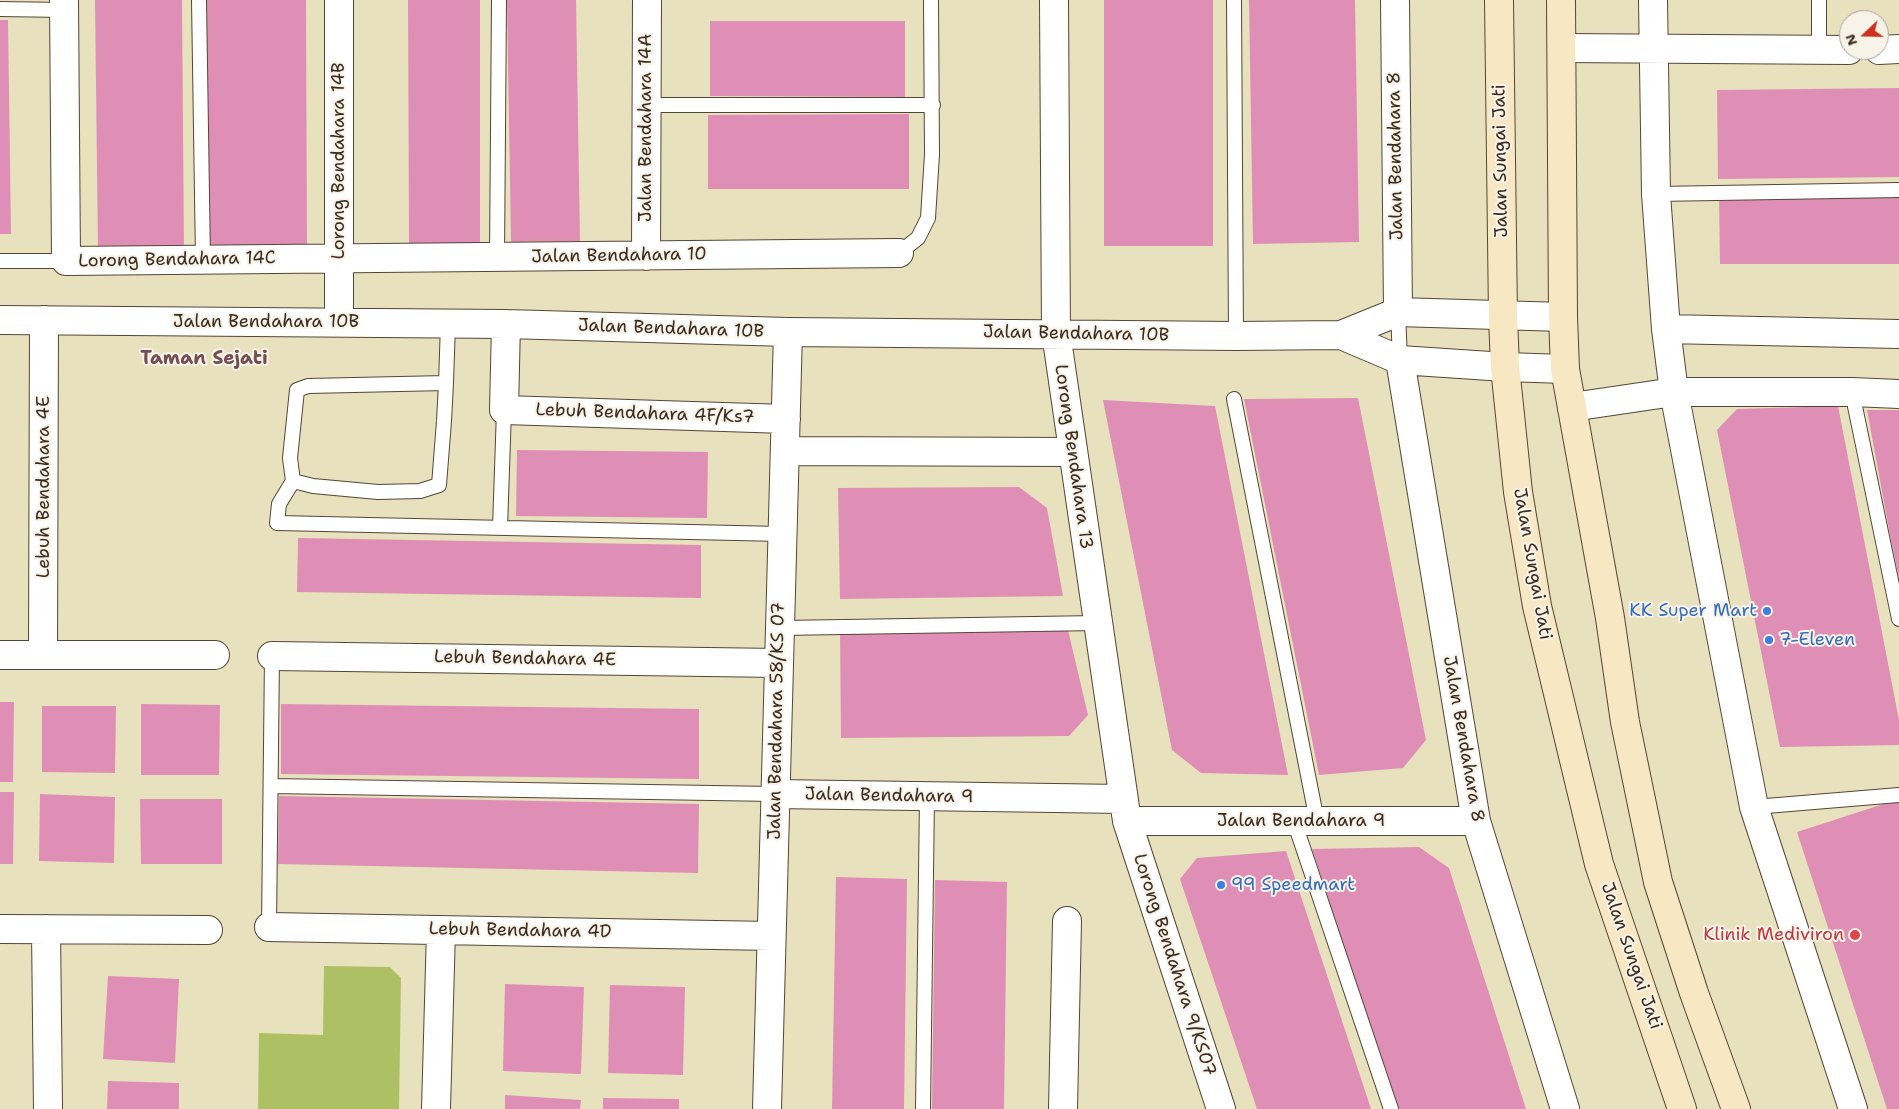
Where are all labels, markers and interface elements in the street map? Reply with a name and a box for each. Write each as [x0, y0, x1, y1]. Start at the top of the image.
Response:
north arrow [1839, 10, 1889, 60]
text: N [1841, 32, 1861, 48]
street label: Jalan Bendahara 14A [635, 34, 657, 222]
street label: Lorong Bendahara 14B [328, 62, 350, 260]
street label: Jalan Bendahara 8 [1384, 71, 1408, 241]
street label: Jalan Sungai Jati [1489, 84, 1513, 238]
street label: Jalan Bendahara 10 [531, 244, 707, 268]
street label: Lorong Bendahara 14C [78, 247, 276, 273]
street label: Jalan Bendahara 10B [173, 311, 359, 333]
street label: Jalan Bendahara 10B [577, 315, 765, 343]
street label: Jalan Bendahara 10B [983, 322, 1169, 346]
district label: Taman Sejati [140, 348, 268, 370]
street label: Lorong Bendahara 13 [1049, 363, 1097, 551]
street label: Lebuh Bendahara 4E [33, 396, 55, 578]
street label: Lebuh Bendahara 4F/Ks7 [535, 399, 755, 429]
street label: Jalan Sungai Jati [1508, 486, 1556, 642]
place label: KK Super Mart [1629, 600, 1757, 622]
street label: Jalan Bendahara 58/KS 07 [764, 602, 790, 840]
marker: KK Super Mart [1761, 605, 1773, 617]
place label: 7-Eleven [1779, 629, 1855, 651]
marker: 7-Eleven [1763, 634, 1775, 646]
street label: Lebuh Bendahara 4E [434, 647, 616, 671]
street label: Jalan Bendahara 8 [1438, 654, 1488, 824]
street label: Jalan Bendahara 9 [804, 784, 974, 808]
street label: Jalan Bendahara 9 [1217, 810, 1385, 832]
street label: Lorong Bendahara 9/KS07 [1128, 851, 1220, 1079]
place label: 99 Speedmart [1231, 874, 1355, 896]
marker: 99 Speedmart [1215, 879, 1227, 891]
street label: Jalan Sungai Jati [1596, 880, 1666, 1032]
street label: Lebuh Bendahara 4D [428, 919, 612, 943]
place label: Klinik Mediviron [1703, 924, 1844, 946]
marker: Klinik Mediviron [1848, 928, 1862, 942]

